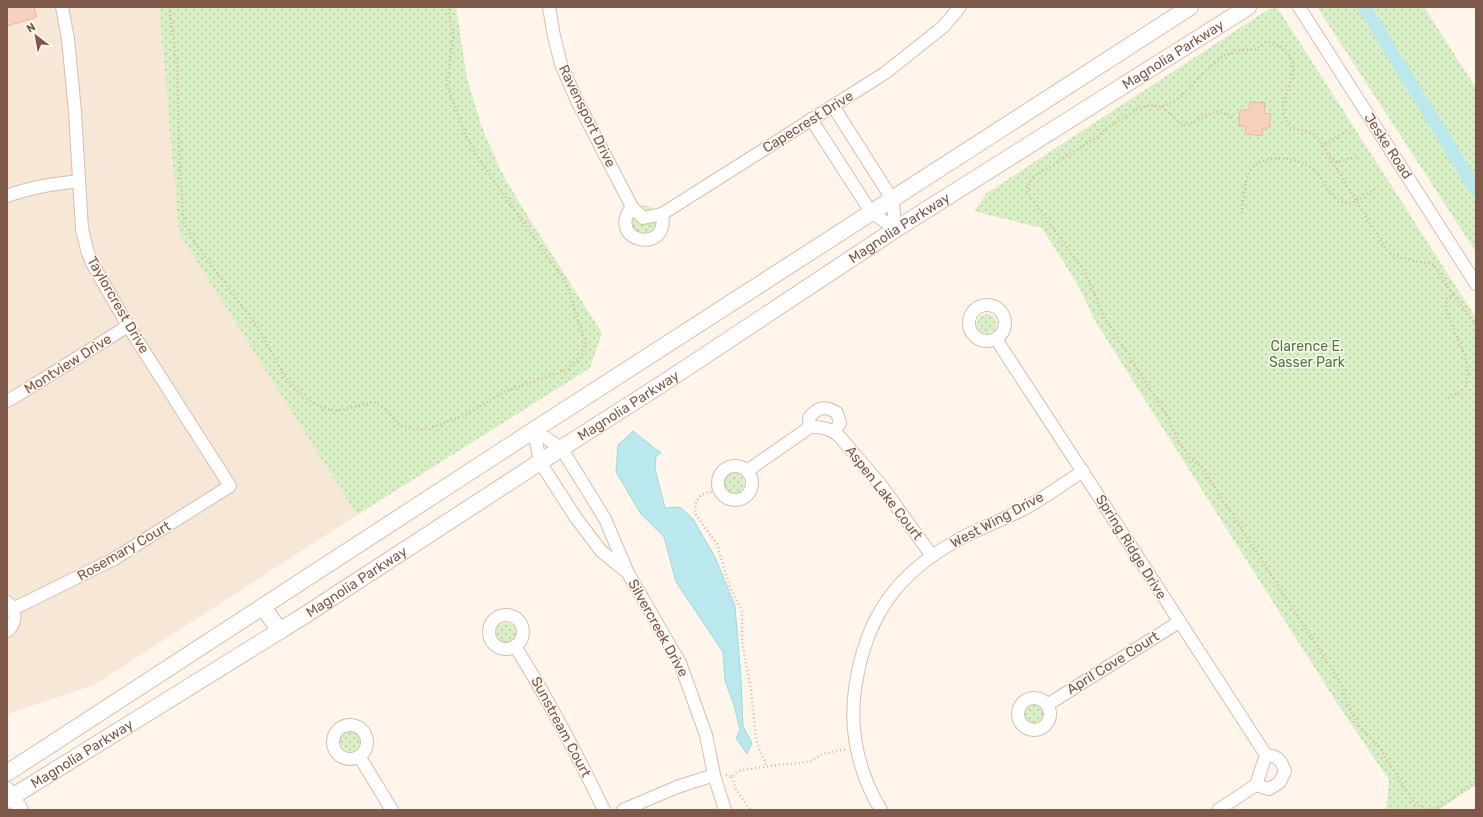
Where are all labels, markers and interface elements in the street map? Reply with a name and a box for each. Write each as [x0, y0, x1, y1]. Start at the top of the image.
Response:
north arrow [16, 16, 56, 56]
street label: Magnolia Parkway [1119, 16, 1227, 93]
text: N [24, 20, 38, 35]
street label: Ravensport Drive [555, 62, 619, 170]
street label: Capecrest Drive [760, 87, 857, 157]
street label: Jeske Road [1360, 110, 1416, 182]
street label: Magnolia Parkway [845, 189, 953, 267]
street label: Taylorcrest Drive [83, 253, 153, 357]
street label: Montview Drive [21, 330, 115, 398]
park label: Clarence E. Sasser Park [1269, 338, 1346, 371]
street label: Magnolia Parkway [574, 366, 682, 444]
street label: Aspen Lake Court [842, 442, 926, 544]
street label: West Wing Drive [947, 488, 1047, 552]
street label: Spring Ridge Drive [1092, 492, 1170, 603]
street label: Rosemary Court [74, 517, 174, 585]
street label: Magnolia Parkway [303, 542, 410, 621]
street label: Silvercreek Drive [624, 576, 692, 680]
street label: April Cove Court [1064, 628, 1163, 698]
street label: Sunstream Court [527, 674, 595, 781]
street label: Magnolia Parkway [27, 715, 136, 792]

